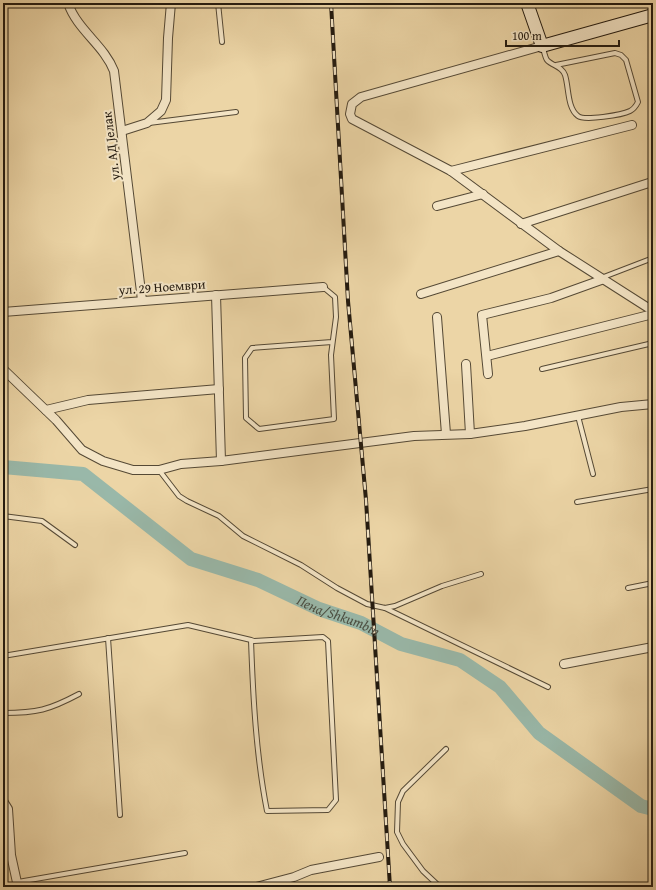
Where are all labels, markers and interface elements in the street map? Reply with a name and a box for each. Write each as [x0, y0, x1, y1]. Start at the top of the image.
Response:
scale bar [506, 22, 619, 48]
text: 100 m [512, 27, 542, 44]
street label: ул. АД Јелак [97, 110, 125, 182]
street label: ул. 29 Ноември [117, 274, 206, 300]
water label: Пена/Shkumbin [294, 590, 383, 641]

